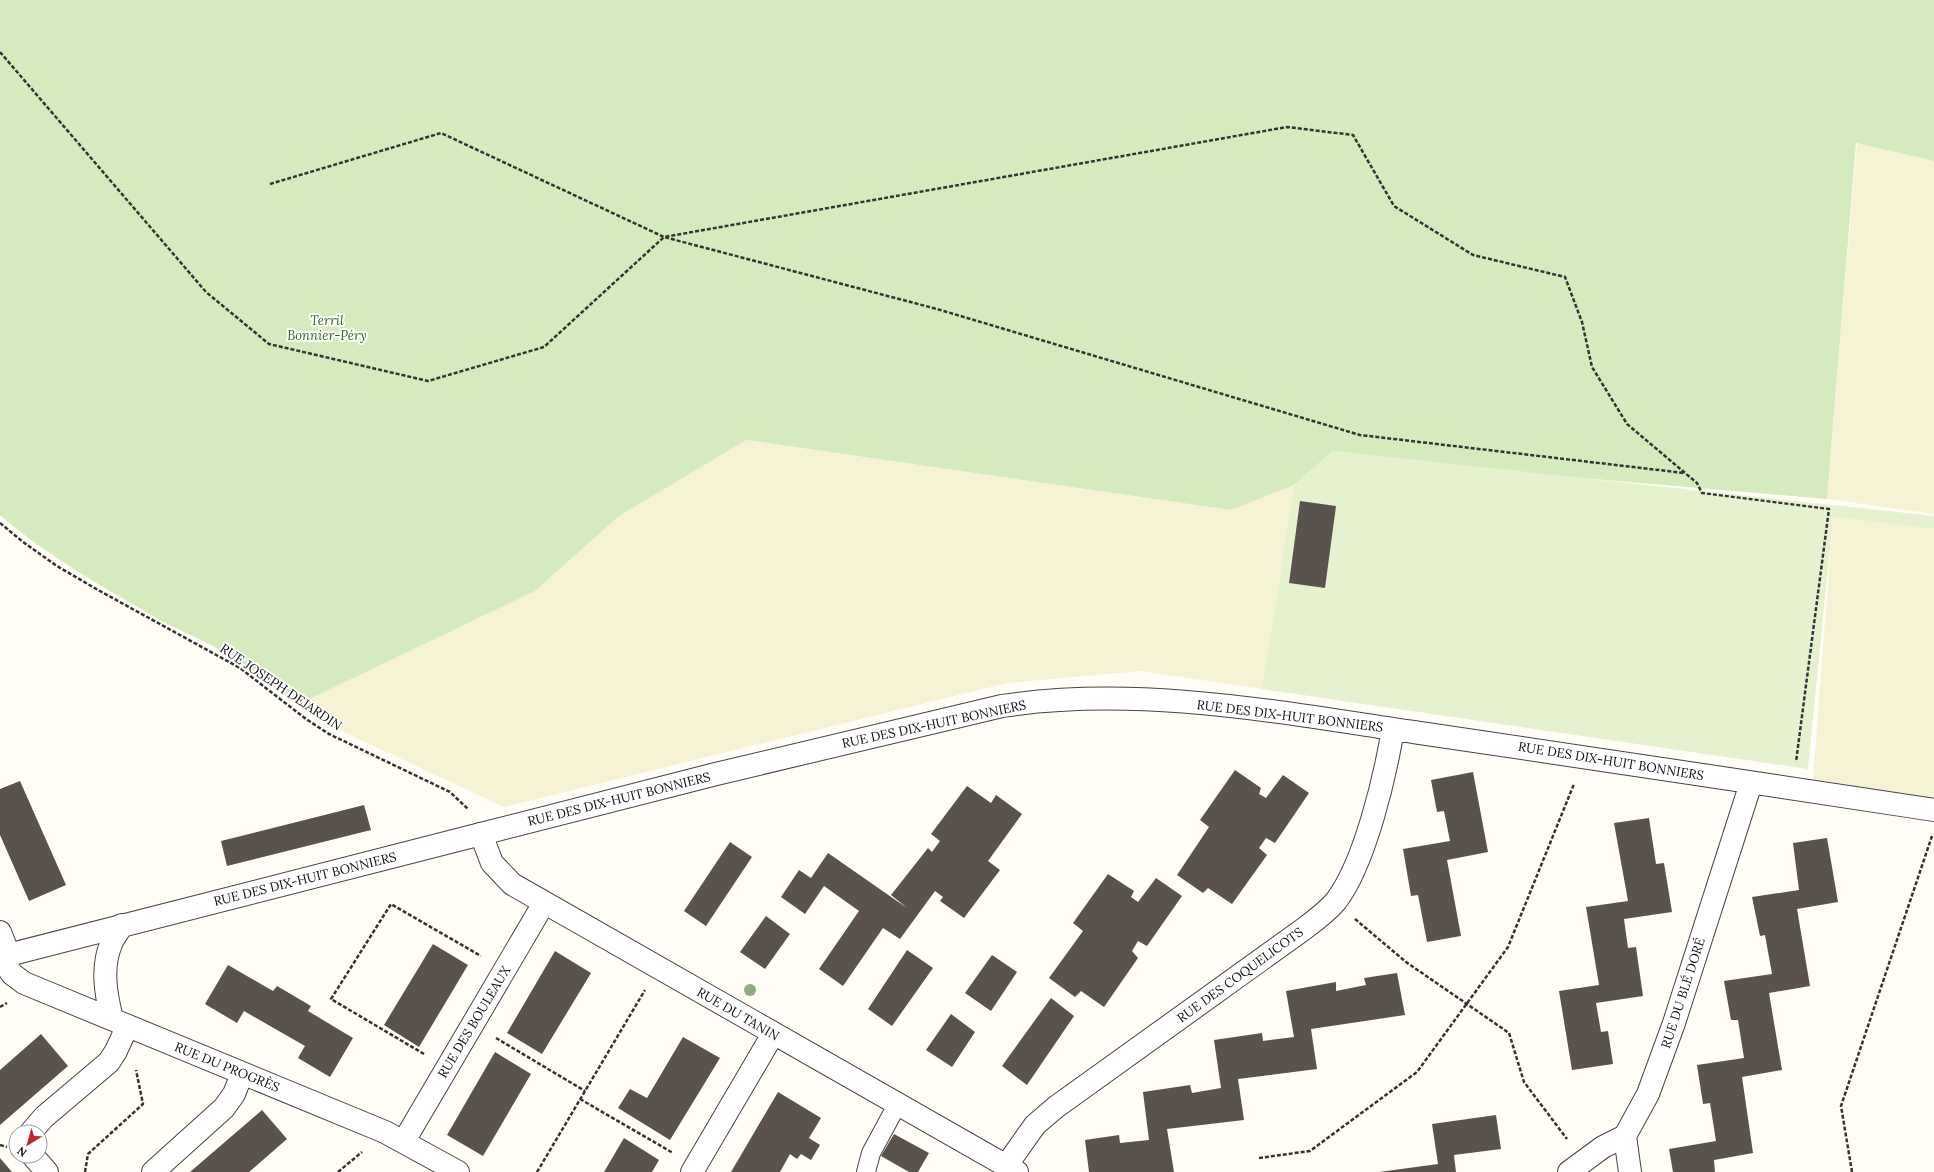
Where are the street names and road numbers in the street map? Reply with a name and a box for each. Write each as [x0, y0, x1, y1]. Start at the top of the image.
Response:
street label: RUE JOSEPH DEJARDIN [217, 640, 345, 734]
street label: RUE DES DIX-HUIT BONNIERS [840, 696, 1028, 752]
street label: RUE DES DIX-HUIT BONNIERS [1196, 696, 1384, 736]
street label: RUE DES DIX-HUIT BONNIERS [1517, 738, 1705, 784]
street label: RUE DES DIX-HUIT BONNIERS [526, 768, 712, 830]
street label: RUE DES DIX-HUIT BONNIERS [212, 848, 398, 910]
street label: RUE DES COQUELICOTS [1173, 923, 1307, 1027]
street label: RUE DU BLÉ DORÉ [1657, 936, 1709, 1050]
street label: RUE DES BOULEAUX [434, 962, 514, 1081]
street label: RUE DU TANIN [694, 984, 782, 1045]
street label: RUE DU PROGRÈS [172, 1038, 282, 1096]

